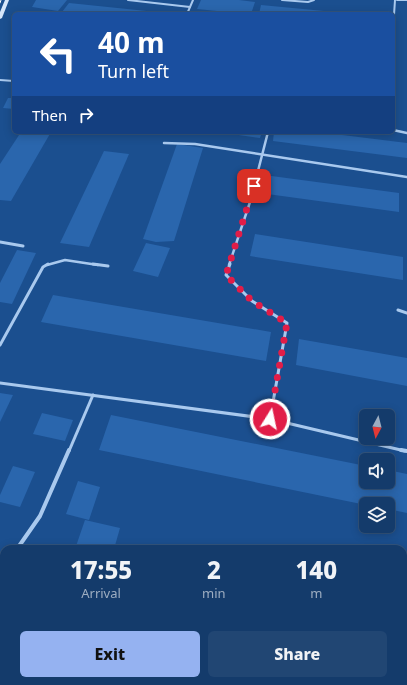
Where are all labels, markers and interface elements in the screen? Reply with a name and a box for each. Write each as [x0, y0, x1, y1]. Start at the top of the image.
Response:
text: 40 m [98, 23, 165, 61]
icon: left [32, 28, 84, 80]
text: Turn left [98, 59, 169, 83]
icon: right [75, 104, 97, 126]
text: Then [32, 105, 67, 125]
pin [237, 169, 271, 203]
icon: arrive [243, 175, 265, 197]
position arrow [249, 398, 291, 440]
north arrow [359, 409, 395, 445]
map controls [359, 409, 395, 533]
button: sound [359, 453, 395, 489]
button: layers [359, 497, 395, 533]
text: 17:55 [70, 553, 132, 586]
text: 2 [207, 553, 221, 586]
text: 140 [296, 553, 337, 586]
text: Arrival [81, 584, 121, 602]
text: min [202, 584, 226, 602]
text: m [310, 584, 322, 602]
button: Exit [20, 631, 200, 677]
button: Share [208, 631, 387, 677]

